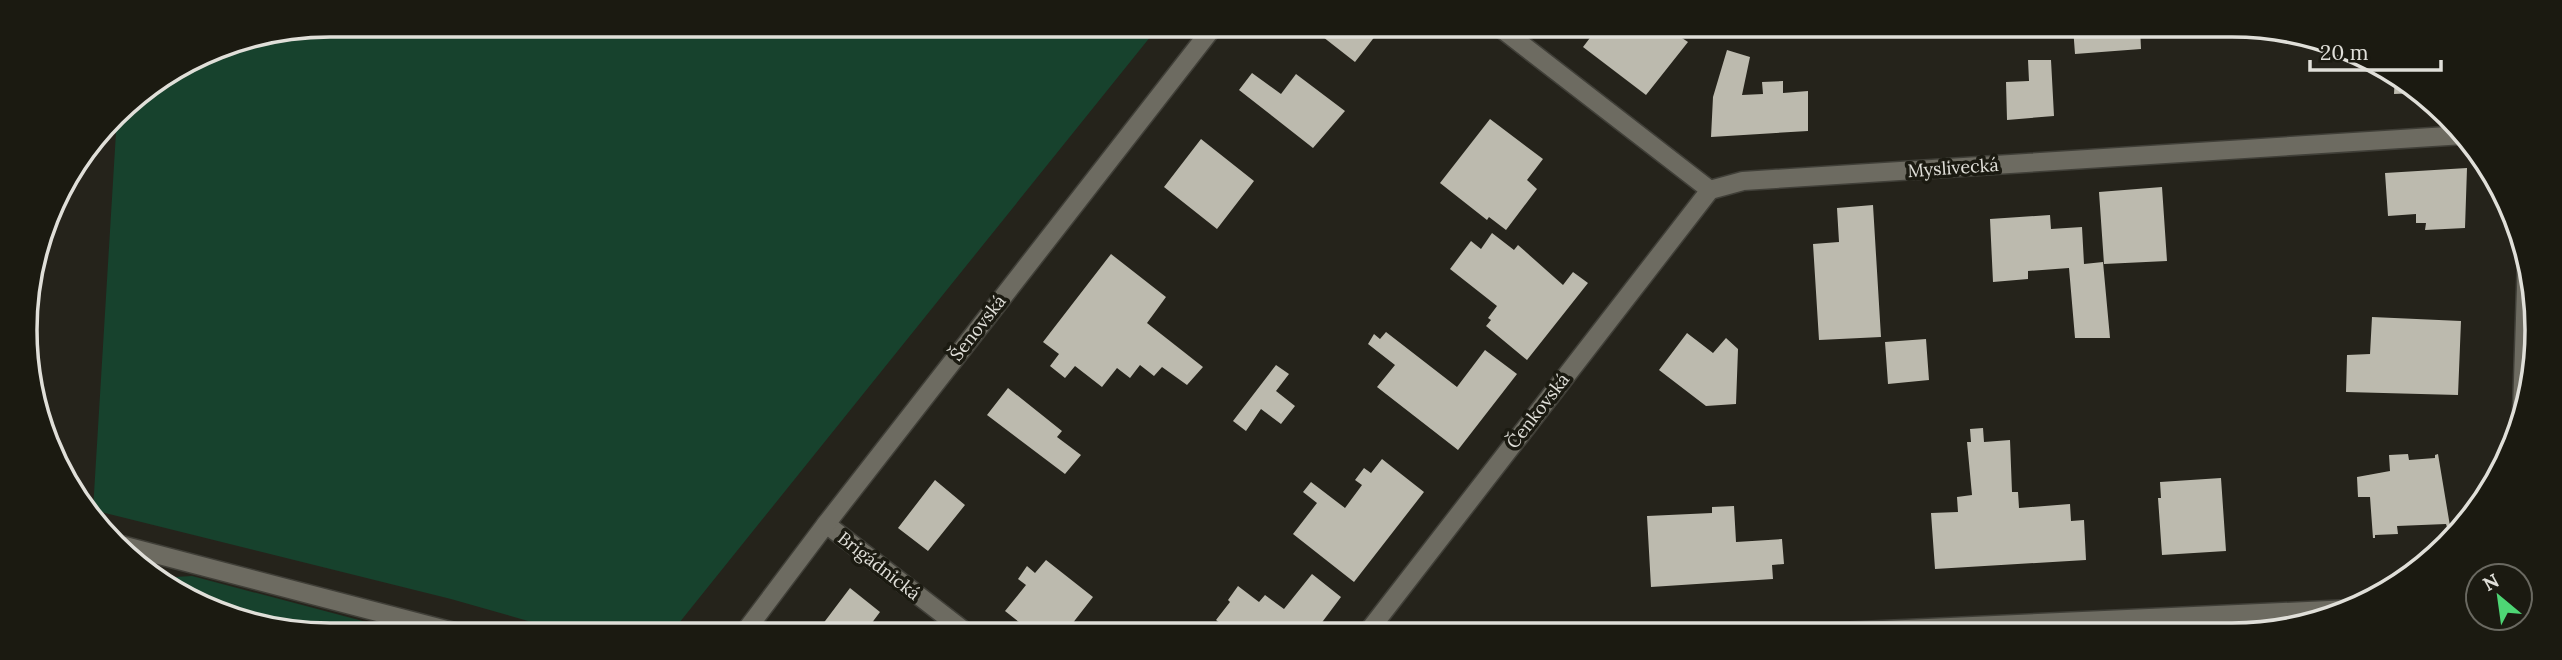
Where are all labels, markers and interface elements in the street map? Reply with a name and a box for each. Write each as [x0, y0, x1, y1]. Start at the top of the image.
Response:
scale bar [2310, 28, 2441, 72]
text: 20 m [2320, 39, 2369, 66]
street label: Myslivecká [1907, 153, 1999, 182]
street label: Šenovská [945, 290, 1011, 365]
street label: Čenkovská [1501, 368, 1574, 453]
street label: Brigádnická [833, 526, 925, 605]
north arrow [2464, 562, 2534, 632]
text: N [2479, 568, 2503, 596]

